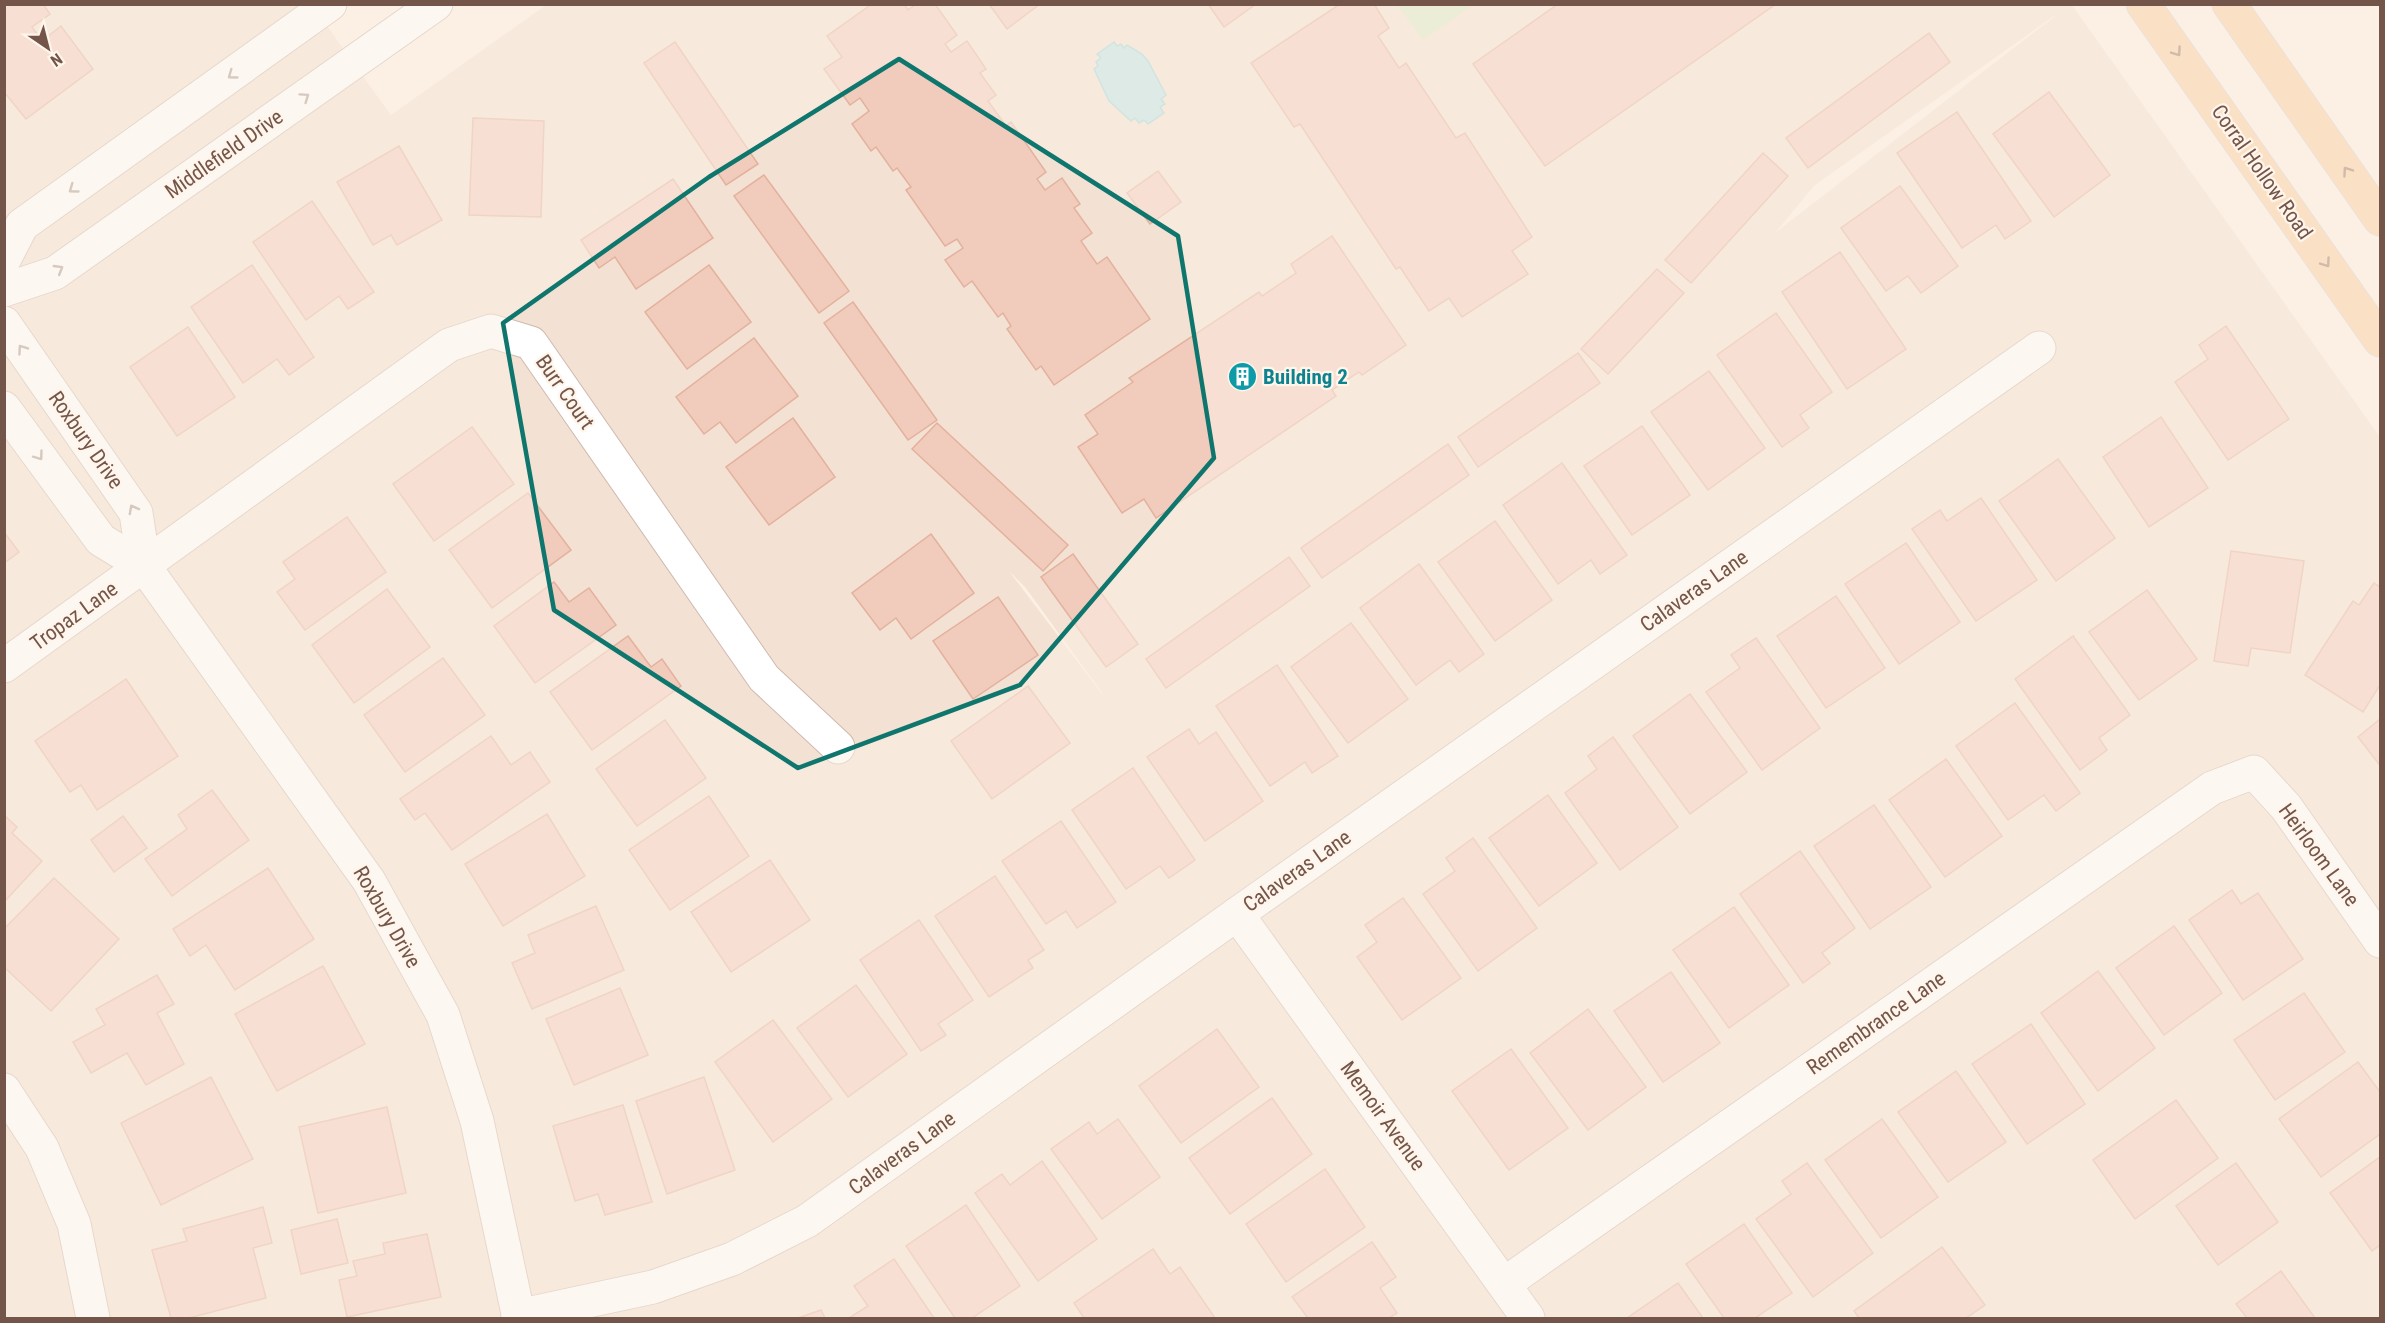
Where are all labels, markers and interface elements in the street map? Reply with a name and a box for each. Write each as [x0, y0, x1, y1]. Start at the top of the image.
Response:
north arrow [18, 18, 78, 78]
one-way arrow [2170, 46, 2181, 57]
text: N [47, 49, 66, 70]
one-way arrow [227, 68, 238, 79]
one-way arrow [298, 93, 309, 104]
street label: Corral Hollow Road [2207, 100, 2317, 244]
street label: Middlefield Drive [160, 104, 288, 203]
one-way arrow [2343, 166, 2354, 177]
one-way arrow [69, 182, 80, 193]
one-way arrow [2319, 256, 2330, 267]
one-way arrow [53, 265, 63, 277]
one-way arrow [18, 344, 29, 355]
street label: Burr Court [531, 350, 599, 434]
building icon: Building 2 [1226, 361, 1258, 393]
place label: Building 2 [1263, 365, 1348, 389]
street label: Roxbury Drive [44, 387, 128, 493]
one-way arrow [32, 449, 43, 460]
one-way arrow [128, 504, 140, 515]
street label: Calaveras Lane [1636, 545, 1753, 637]
street label: Tropaz Lane [26, 576, 122, 656]
street label: Heirloom Lane [2274, 799, 2364, 911]
street label: Calaveras Lane [1239, 825, 1356, 917]
street label: Roxbury Drive [348, 862, 426, 972]
street label: Remembrance Lane [1802, 966, 1950, 1080]
street label: Memoir Avenue [1336, 1057, 1431, 1175]
street label: Calaveras Lane [844, 1106, 960, 1200]

